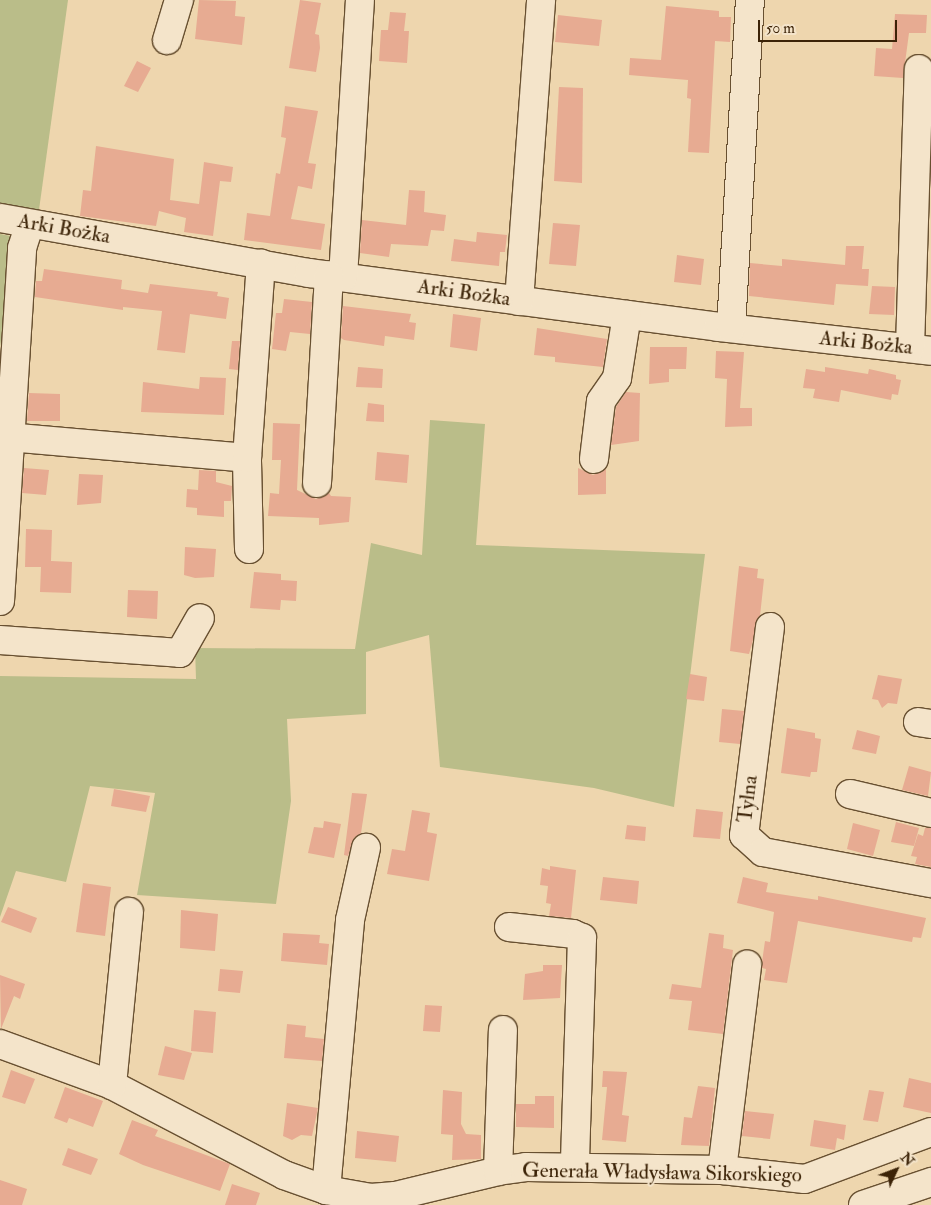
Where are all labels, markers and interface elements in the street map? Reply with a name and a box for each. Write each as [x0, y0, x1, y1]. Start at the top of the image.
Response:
scale bar [761, 10, 900, 42]
text: 50 m [766, 19, 795, 38]
street label: Arki Bożka [16, 208, 112, 250]
street label: Arki Bożka [416, 274, 512, 312]
street label: Arki Bożka [818, 326, 914, 360]
street label: Tylna [733, 774, 763, 824]
north arrow [871, 1145, 921, 1195]
text: N [897, 1149, 918, 1170]
street label: Generała Władysława Sikorskiego [522, 1158, 802, 1188]

